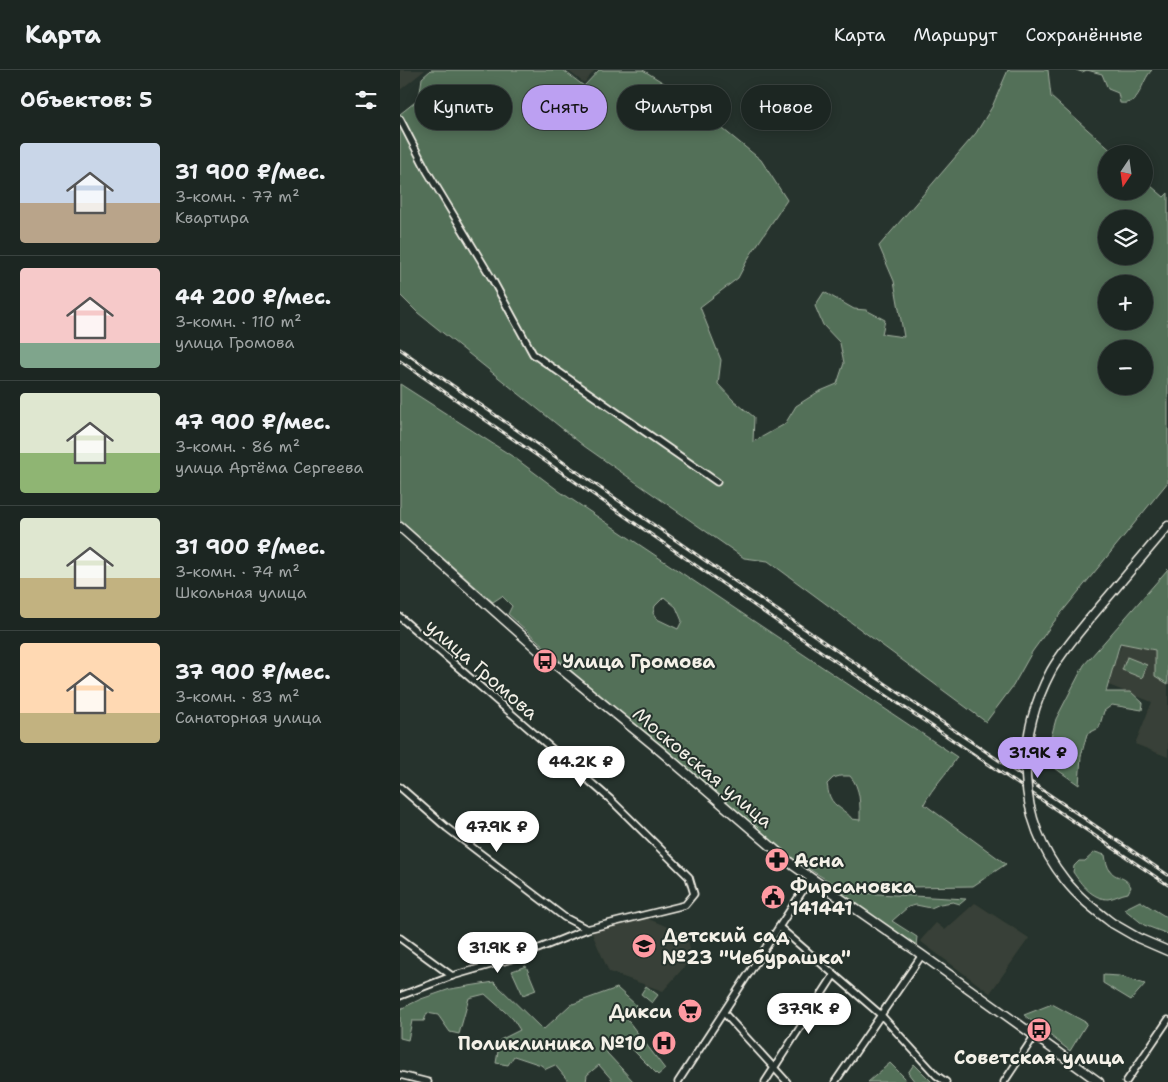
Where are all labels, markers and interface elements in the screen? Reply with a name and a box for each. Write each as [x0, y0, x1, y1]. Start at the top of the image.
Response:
text: Карта [25, 19, 101, 51]
text: Карта [834, 23, 885, 47]
text: Маршрут [913, 23, 997, 47]
text: Сохранённые [1025, 23, 1143, 47]
chip: Купить [415, 85, 512, 130]
chip: Снять [522, 85, 607, 130]
chip: Фильтры [617, 85, 731, 130]
chip: Новое [741, 85, 831, 130]
text: Объектов: 5 [20, 86, 152, 114]
icon: filters [352, 86, 380, 114]
north arrow [1098, 145, 1152, 200]
map controls [1098, 145, 1153, 395]
text: 31 900 ₽/мес. [175, 158, 326, 186]
icon: home [60, 163, 120, 223]
text: 3-комн. · 77 m² [175, 186, 300, 207]
text: Квартира [175, 207, 249, 228]
button: layers [1098, 210, 1153, 265]
button: + [1098, 275, 1153, 330]
text: 44 200 ₽/мес. [175, 283, 331, 311]
icon: home [60, 288, 120, 348]
text: 3-комн. · 110 m² [175, 311, 302, 332]
text: улица Громова [175, 332, 294, 353]
button: − [1098, 340, 1153, 395]
text: 47 900 ₽/мес. [175, 408, 331, 436]
icon: home [60, 413, 120, 473]
text: 3-комн. · 86 m² [175, 436, 300, 457]
text: улица Артёма Сергеева [175, 457, 363, 478]
text: 31 900 ₽/мес. [175, 533, 326, 561]
icon: home [60, 538, 120, 598]
text: 3-комн. · 74 m² [175, 561, 300, 582]
text: Школьная улица [175, 582, 307, 603]
street label: улица Громова [420, 613, 544, 725]
bus stop icon: Улица Громова [532, 648, 558, 674]
place label: Улица Громова [562, 649, 715, 674]
text: 37 900 ₽/мес. [175, 658, 331, 686]
icon: home [60, 663, 120, 723]
text: 3-комн. · 83 m² [175, 686, 300, 707]
street label: Московская улица [627, 701, 778, 834]
text: Санаторная улица [175, 707, 321, 728]
pin: 31.9K ₽ [992, 736, 1084, 779]
text: 31.9K ₽ [1009, 742, 1067, 763]
pin: 44.2K ₽ [535, 746, 627, 788]
text: 44.2K ₽ [549, 751, 613, 772]
pin: 47.9K ₽ [451, 810, 543, 853]
text: 47.9K ₽ [466, 816, 528, 837]
pharmacy icon: Асна [764, 847, 790, 873]
place label: Асна [794, 848, 844, 873]
place label: Фирсановка 141441 [790, 874, 916, 921]
public building icon: Фирсановка 141441 [760, 884, 786, 910]
place label: Детский сад №23 "Чебурашка" [662, 923, 851, 970]
pin: 31.9K ₽ [452, 932, 544, 974]
school or university icon: Детский сад №23 "Чебурашка" [631, 933, 657, 959]
text: 31.9K ₽ [469, 937, 527, 958]
pin: 37.9K ₽ [763, 992, 855, 1035]
supermarket icon: Дикси [677, 998, 703, 1024]
text: 37.9K ₽ [778, 998, 840, 1019]
place label: Дикси [609, 999, 672, 1024]
bus stop icon: Советская улица [1026, 1017, 1052, 1043]
hospital icon: Поликлиника №10 [651, 1030, 677, 1056]
place label: Поликлиника №10 [458, 1031, 646, 1056]
place label: Советская улица [954, 1045, 1124, 1070]

